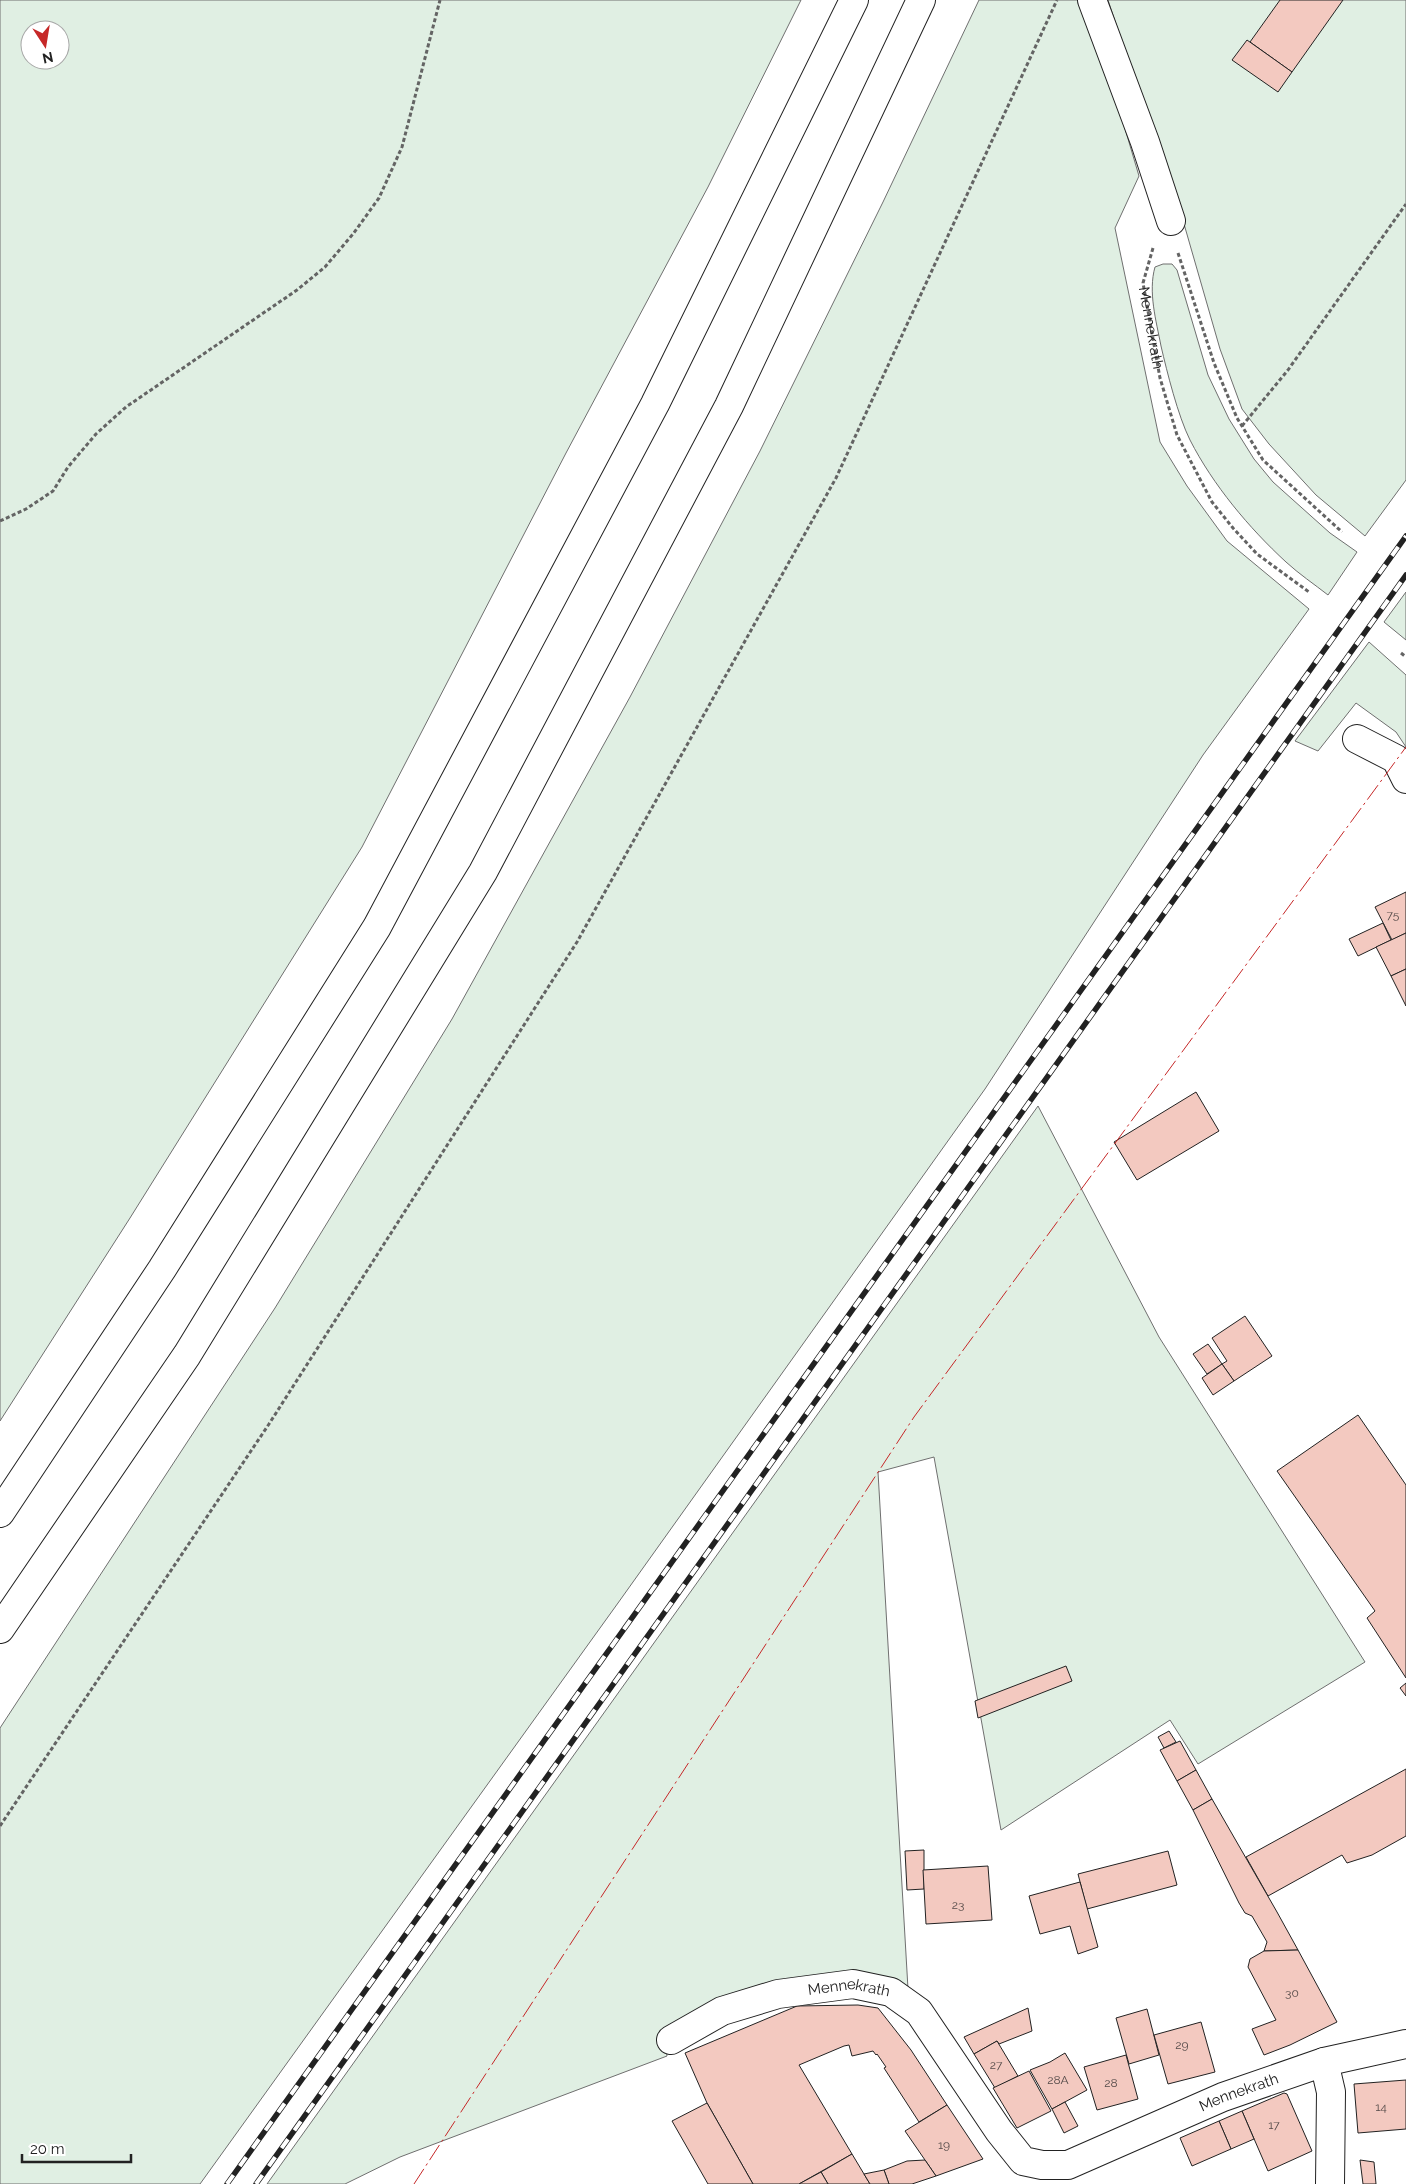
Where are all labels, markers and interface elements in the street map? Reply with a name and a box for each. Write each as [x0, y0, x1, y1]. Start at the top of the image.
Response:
north arrow [20, 20, 70, 70]
text: N [41, 49, 55, 67]
street label: Mennekrath [1135, 285, 1167, 370]
house number: 75 [1387, 908, 1400, 922]
house number: 23 [952, 1898, 964, 1912]
street label: Mennekrath [807, 1975, 892, 2001]
house number: 30 [1285, 1986, 1299, 2000]
house number: 29 [1175, 2038, 1189, 2052]
house number: 27 [990, 2058, 1003, 2072]
street label: Mennekrath [1196, 2069, 1281, 2115]
house number: 28A [1047, 2073, 1069, 2087]
house number: 28 [1104, 2076, 1118, 2090]
house number: 14 [1375, 2100, 1387, 2114]
house number: 17 [1268, 2118, 1280, 2132]
scale bar [22, 2132, 131, 2164]
house number: 19 [938, 2138, 950, 2152]
text: 20 m [30, 2140, 65, 2158]

